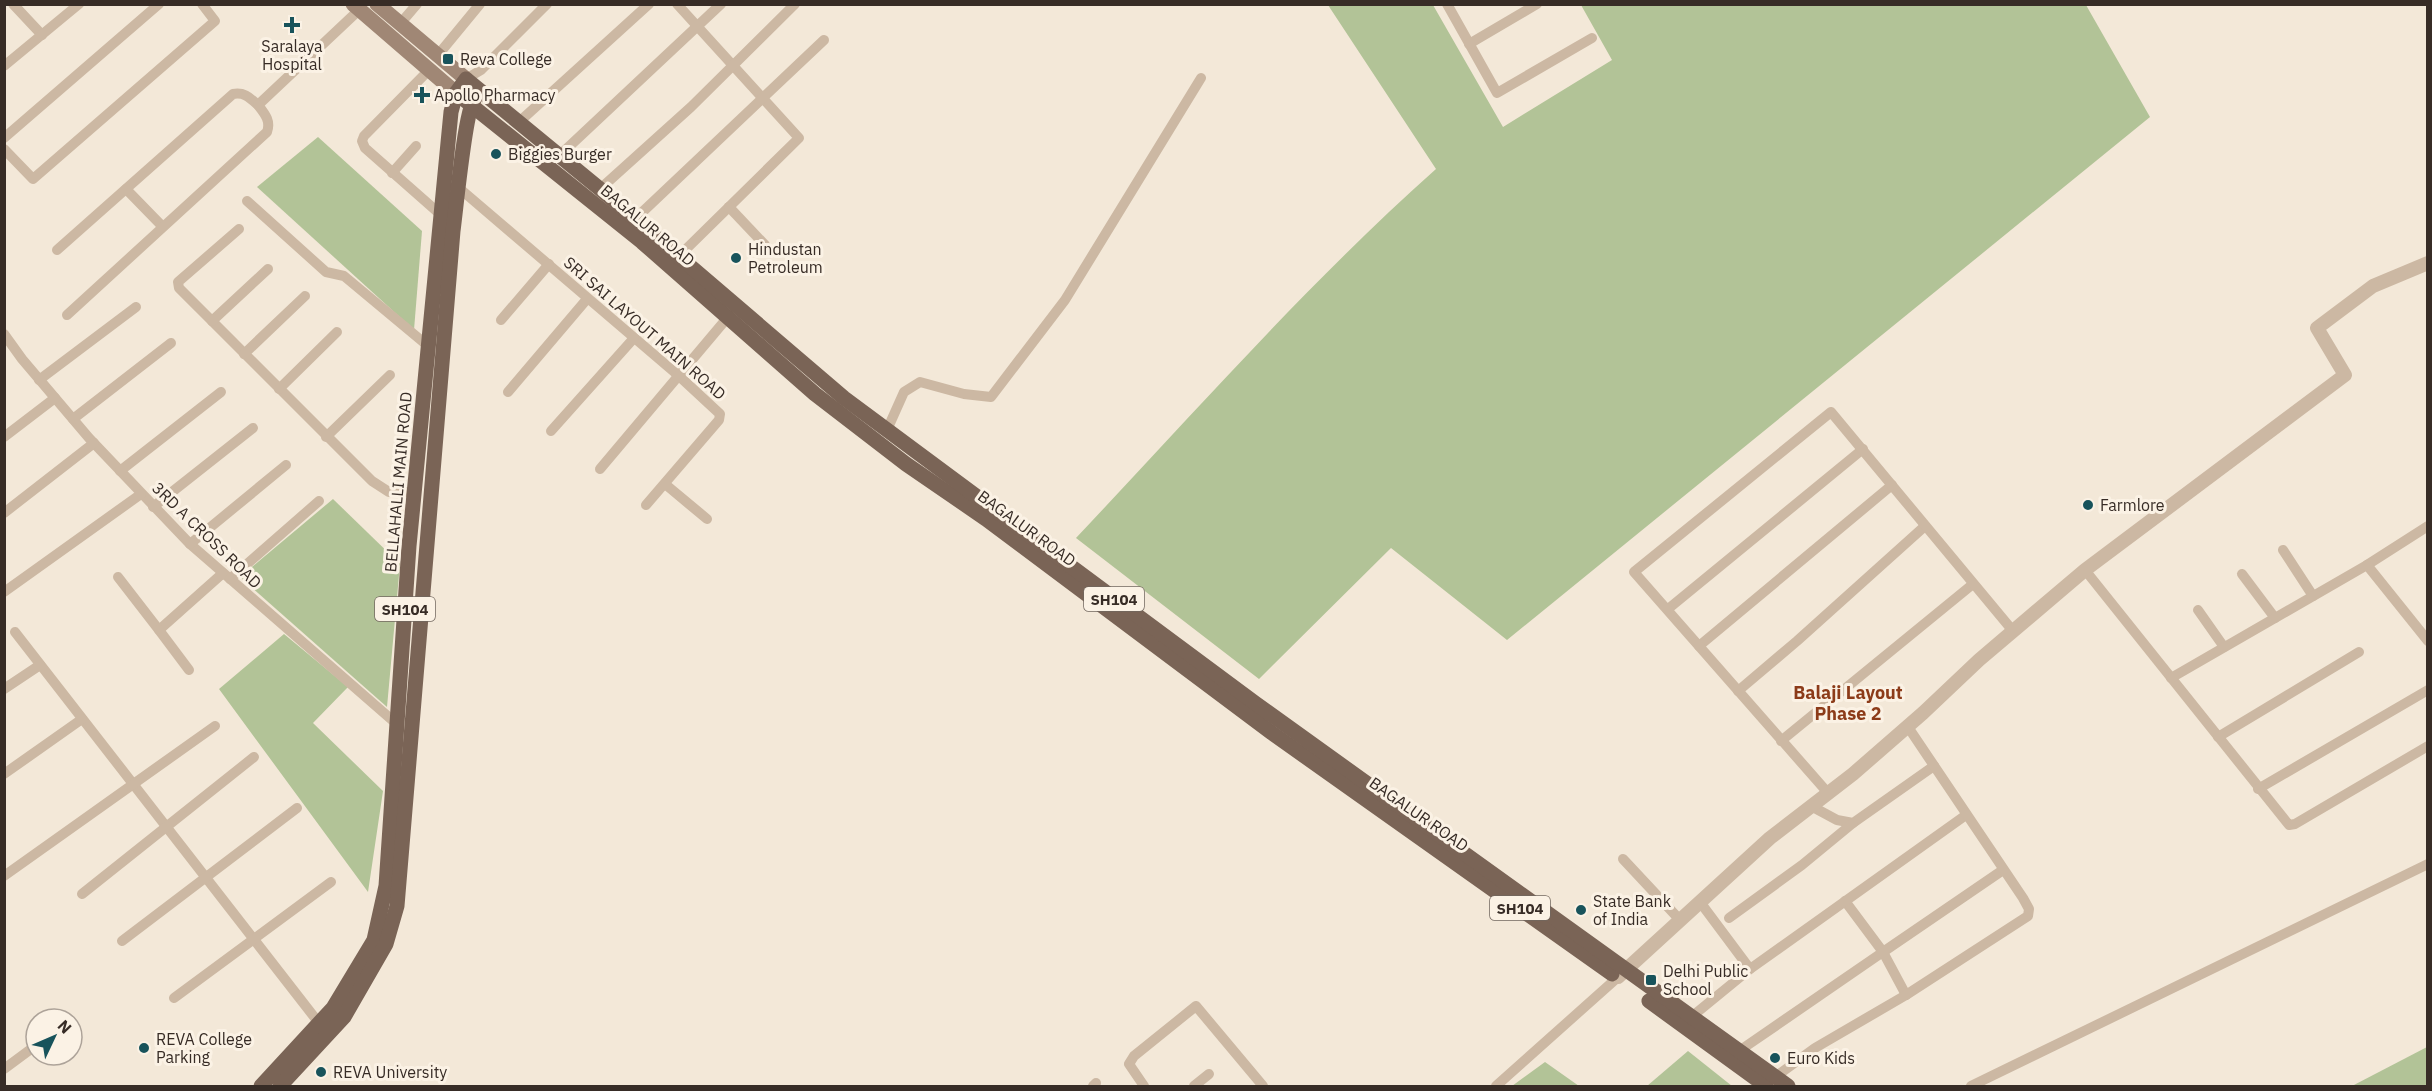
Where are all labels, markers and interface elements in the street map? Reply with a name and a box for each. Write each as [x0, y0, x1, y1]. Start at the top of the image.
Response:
marker: Saralaya Hospital [283, 16, 301, 34]
place label: Saralaya Hospital [261, 36, 323, 74]
place label: Reva College [460, 49, 552, 69]
marker: Reva College [441, 52, 455, 66]
place label: Apollo Pharmacy [434, 85, 556, 105]
marker: Apollo Pharmacy [415, 88, 429, 102]
place label: Biggies Burger [508, 144, 612, 164]
marker: Biggies Burger [489, 147, 503, 161]
street label: BAGALUR ROAD [597, 180, 699, 270]
place label: Hindustan Petroleum [748, 239, 823, 277]
marker: Hindustan Petroleum [729, 251, 743, 265]
street label: SRI SAI LAYOUT MAIN ROAD [560, 252, 730, 404]
street label: BELLAHALLI MAIN ROAD [380, 391, 416, 573]
street label: 3RD A CROSS ROAD [148, 478, 266, 592]
street label: BAGALUR ROAD [974, 486, 1080, 570]
place label: Farmlore [2100, 495, 2165, 515]
marker: Farmlore [2081, 498, 2095, 512]
road number: SH104 [1084, 587, 1144, 611]
road number: SH104 [375, 597, 435, 621]
district label: Balaji Layout Phase 2 [1793, 681, 1903, 725]
street label: BAGALUR ROAD [1366, 772, 1472, 856]
place label: State Bank of India [1593, 891, 1672, 929]
road number: SH104 [1490, 896, 1550, 920]
marker: State Bank of India [1574, 903, 1588, 917]
place label: Delhi Public School [1663, 961, 1748, 999]
marker: Delhi Public School [1644, 973, 1658, 987]
north arrow [24, 1007, 84, 1067]
text: N [54, 1015, 76, 1038]
place label: REVA College Parking [156, 1029, 252, 1067]
marker: REVA College Parking [137, 1041, 151, 1055]
place label: Euro Kids [1787, 1048, 1855, 1068]
marker: Euro Kids [1768, 1051, 1782, 1065]
place label: REVA University [333, 1062, 447, 1082]
marker: REVA University [314, 1065, 328, 1079]

